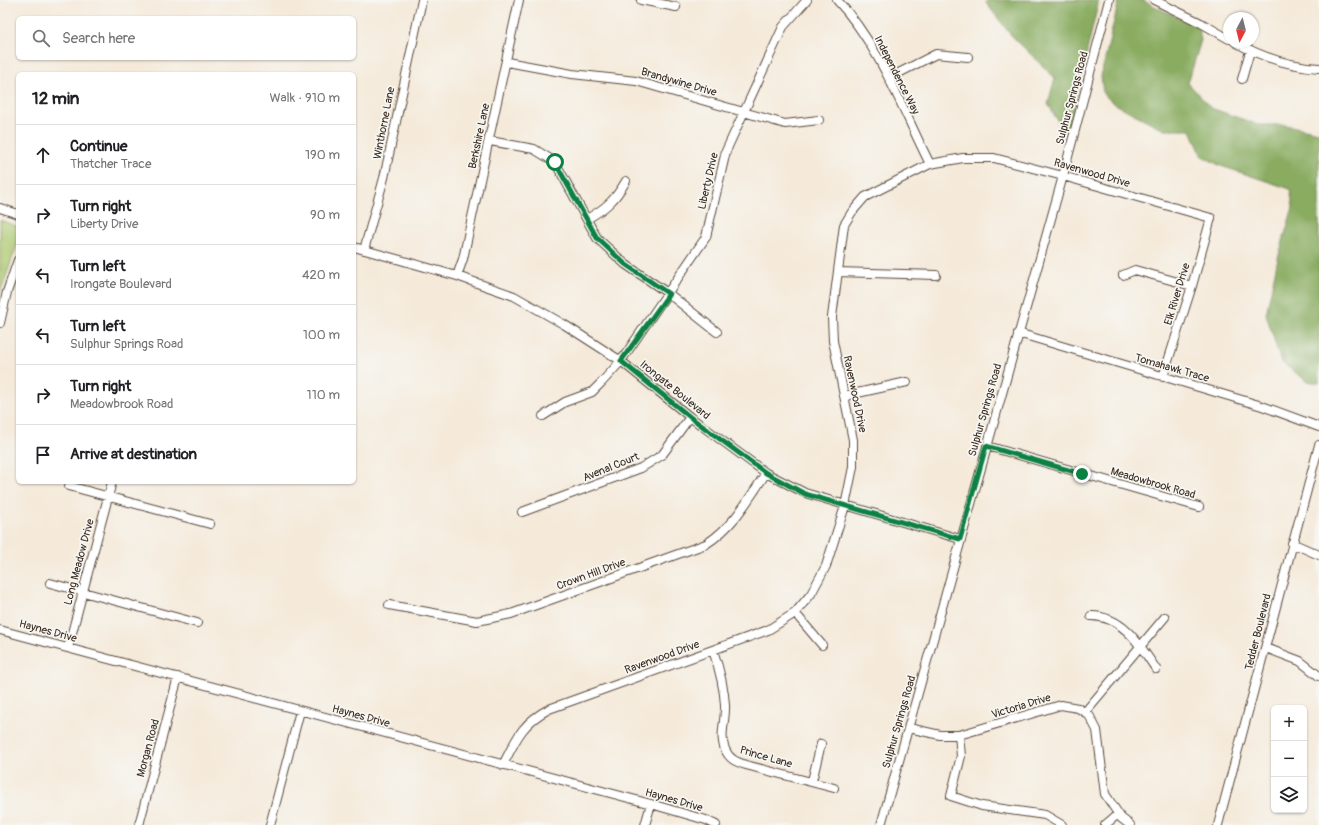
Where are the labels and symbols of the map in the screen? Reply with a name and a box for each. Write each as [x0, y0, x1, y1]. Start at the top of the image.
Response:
north arrow [1223, 12, 1259, 48]
street label: Independence Way [872, 34, 923, 117]
street label: Sulphur Springs Road [1053, 50, 1091, 146]
street label: Brandywine Drive [640, 65, 719, 99]
street label: Winthorne Lane [371, 85, 397, 160]
street label: Berkshire Lane [466, 102, 492, 170]
street label: Liberty Drive [695, 151, 721, 211]
route start [546, 153, 564, 171]
street label: Ravenwood Drive [1053, 156, 1132, 190]
street label: Elk River Drive [1161, 261, 1193, 327]
street label: Tomahawk Trace [1133, 351, 1211, 385]
street label: Ravenwood Drive [840, 354, 870, 434]
street label: Irongate Boulevard [637, 358, 713, 422]
street label: Sulphur Springs Road [966, 362, 1004, 458]
street label: Avenal Court [581, 450, 642, 484]
route end [1073, 465, 1091, 483]
street label: Meadowbrook Road [1109, 465, 1197, 501]
street label: Long Meadow Drive [61, 517, 97, 607]
street label: Crown Hill Drive [555, 555, 628, 592]
street label: Tedder Boulevard [1242, 592, 1274, 672]
street label: Haynes Drive [18, 617, 79, 645]
street label: Ravenwood Drive [623, 637, 702, 677]
street label: Sulphur Springs Road [880, 674, 918, 770]
street label: Victoria Drive [990, 691, 1053, 721]
street label: Haynes Drive [331, 702, 392, 730]
street label: Morgan Road [134, 718, 162, 778]
street label: Prince Lane [738, 743, 794, 771]
street label: Haynes Drive [644, 786, 705, 815]

